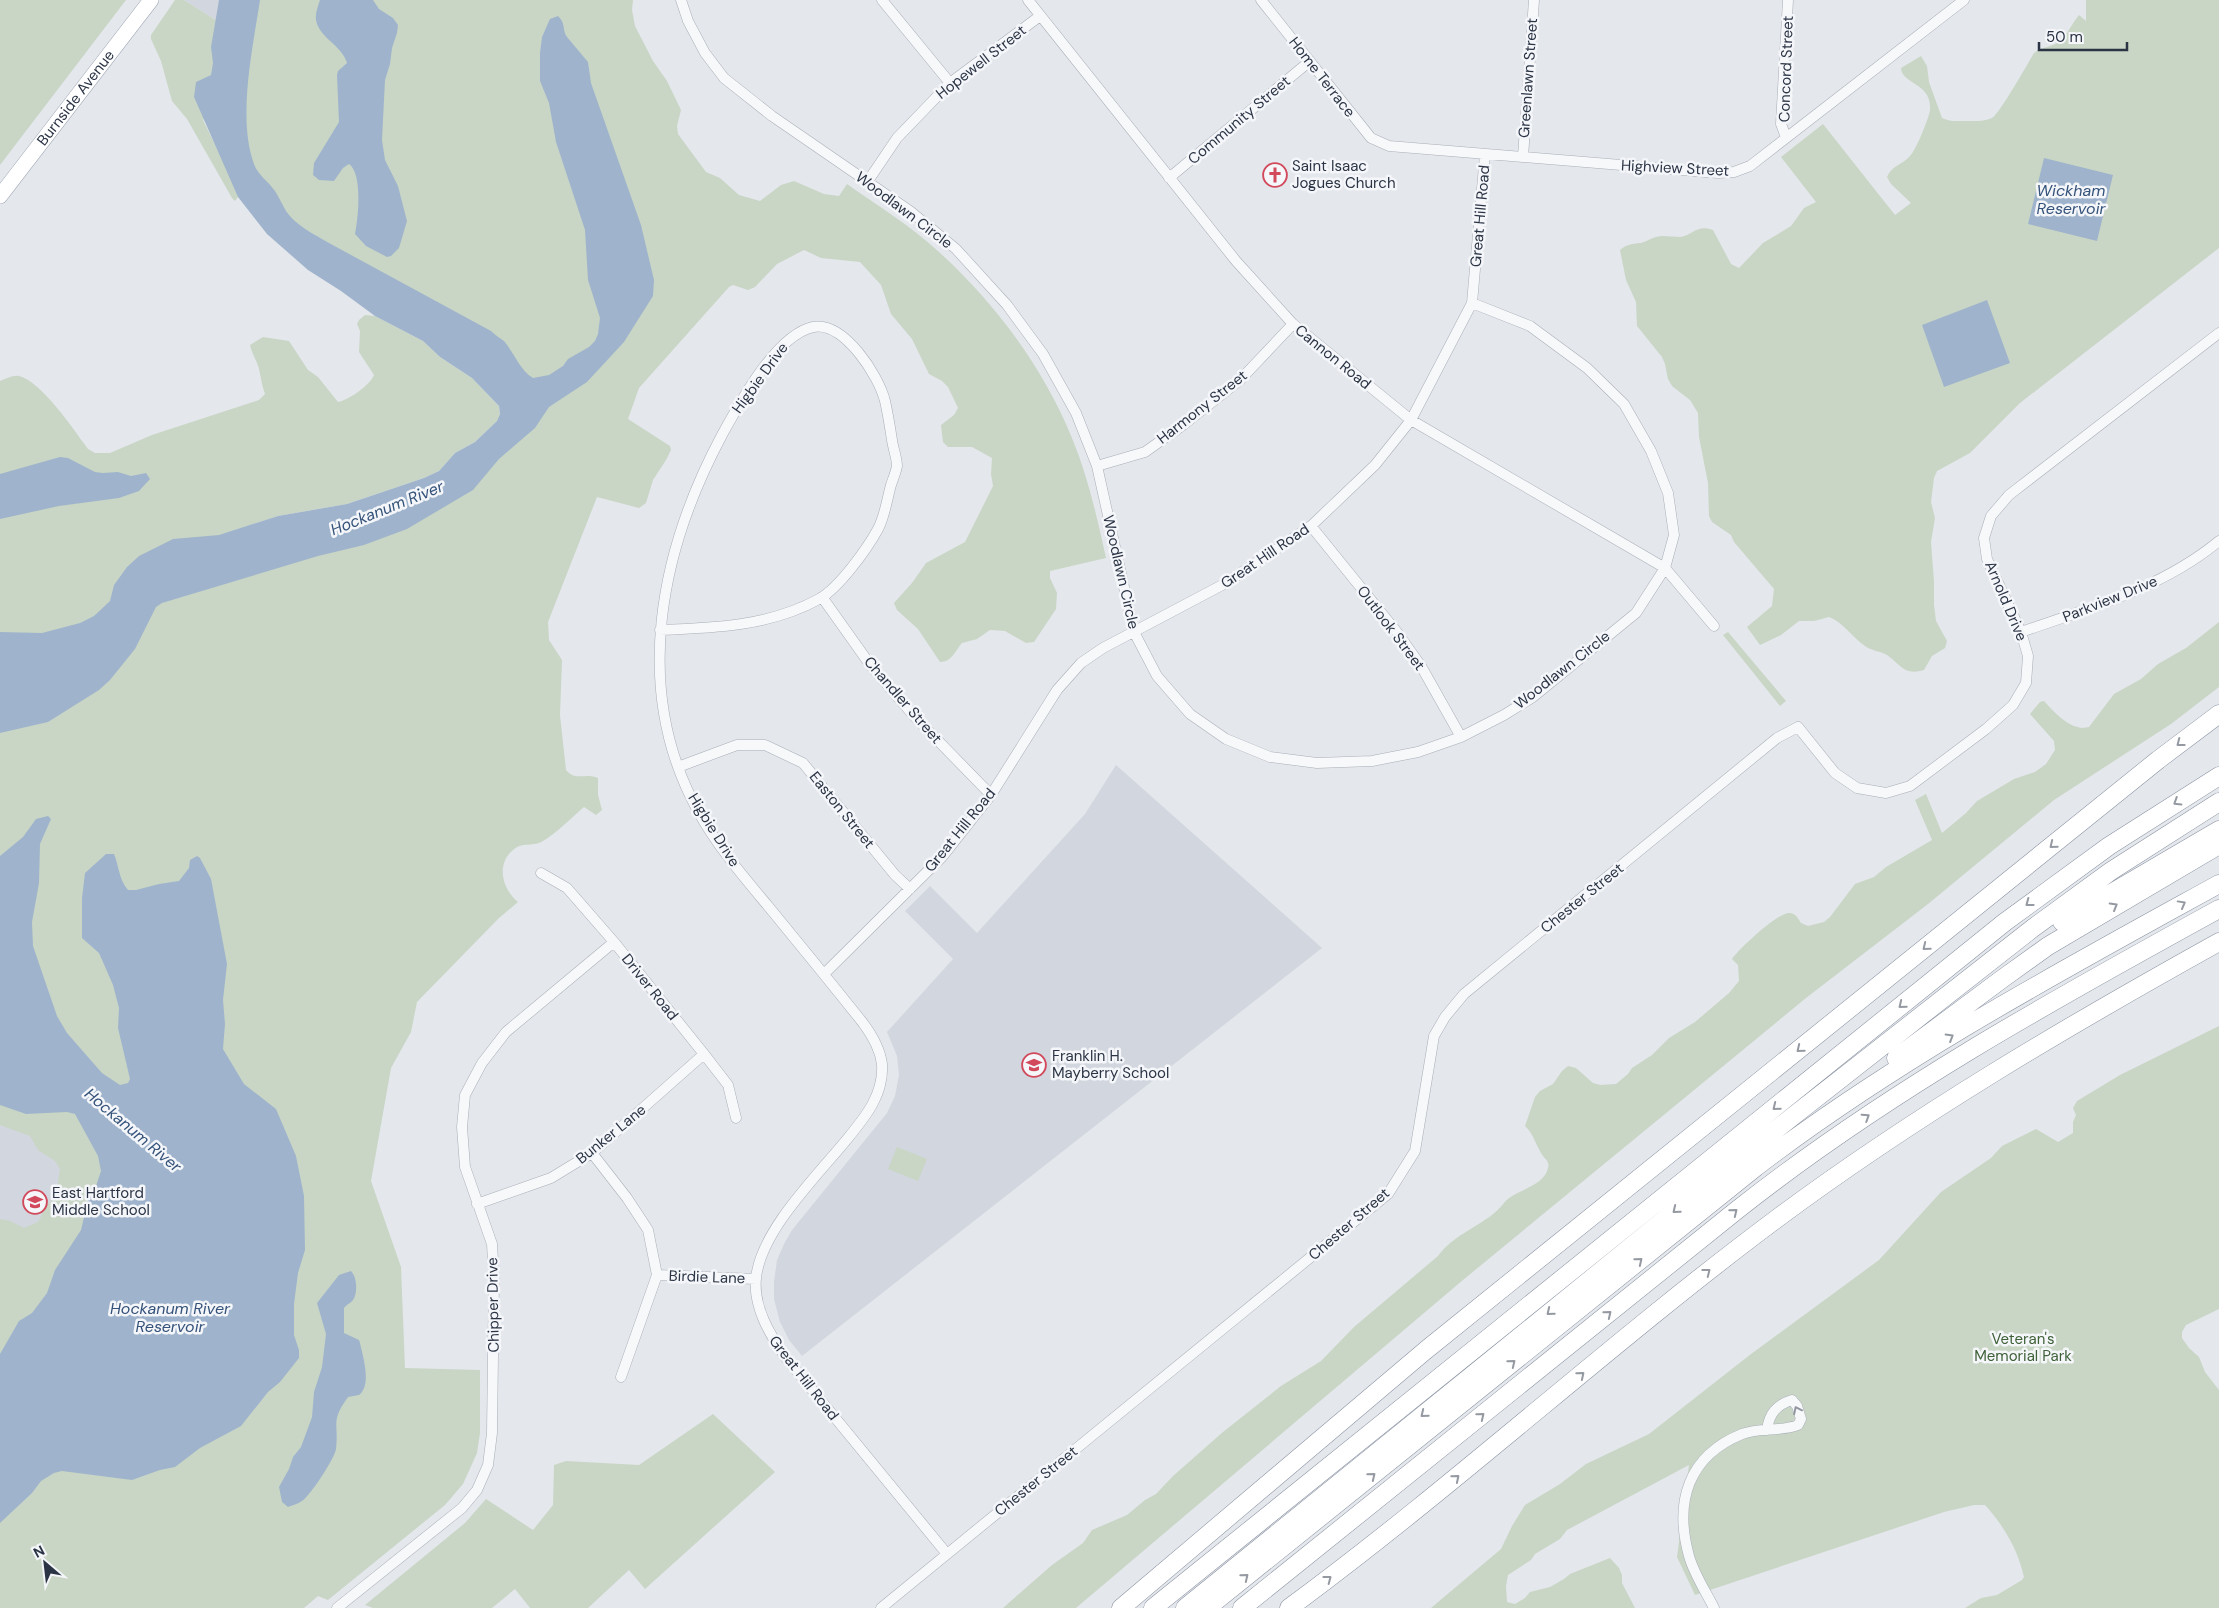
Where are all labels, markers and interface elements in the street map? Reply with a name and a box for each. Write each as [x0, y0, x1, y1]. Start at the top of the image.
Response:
street label: Concord Street [1774, 15, 1798, 123]
street label: Greenlawn Street [1514, 17, 1542, 139]
street label: Hopewell Street [932, 20, 1030, 104]
scale bar [2039, 20, 2126, 52]
text: 50 m [2046, 27, 2083, 47]
street label: Home Terrace [1284, 33, 1360, 121]
street label: Burnside Avenue [32, 46, 119, 150]
street label: Community Street [1184, 71, 1295, 169]
street label: Highview Street [1620, 155, 1730, 181]
place label: Saint Isaac Jogues Church [1292, 156, 1396, 193]
church icon: Saint Isaac Jogues Church [1262, 162, 1288, 188]
street label: Great Hill Road [1466, 164, 1494, 268]
street label: Woodlawn Circle [851, 167, 957, 253]
water label: Wickham Reservoir [2037, 180, 2107, 219]
street label: Cannon Road [1291, 320, 1375, 394]
street label: Higbie Drive [727, 338, 793, 418]
street label: Harmony Street [1153, 365, 1251, 449]
water label: Hockanum River [327, 475, 448, 540]
street label: Woodlawn Circle [1098, 513, 1144, 631]
street label: Great Hill Road [1217, 519, 1313, 593]
street label: Arnold Drive [1980, 558, 2032, 644]
street label: Parkview Drive [2060, 571, 2160, 627]
street label: Outlook Street [1353, 582, 1430, 675]
street label: Woodlawn Circle [1510, 626, 1614, 714]
street label: Chandler Street [860, 652, 947, 748]
one-way arrow [2177, 738, 2186, 746]
street label: Easton Street [805, 767, 879, 853]
street label: Great Hill Road [920, 784, 1000, 876]
street label: Higbie Drive [683, 789, 745, 871]
one-way arrow [2174, 795, 2183, 805]
one-way arrow [2050, 839, 2059, 847]
street label: Chester Street [1536, 858, 1628, 938]
one-way arrow [2026, 898, 2035, 906]
one-way arrow [2177, 900, 2186, 910]
one-way arrow [2108, 902, 2117, 912]
one-way arrow [1923, 941, 1932, 949]
street label: Driver Road [617, 950, 683, 1024]
one-way arrow [1899, 999, 1908, 1007]
one-way arrow [1944, 1034, 1953, 1044]
one-way arrow [1797, 1043, 1806, 1051]
place label: Franklin H. Mayberry School [1052, 1046, 1169, 1083]
school or university icon: Franklin H. Mayberry School [1021, 1052, 1047, 1078]
water label: Hockanum River [80, 1083, 187, 1177]
street label: Bunker Lane [572, 1100, 650, 1168]
one-way arrow [1772, 1101, 1781, 1110]
one-way arrow [1860, 1113, 1869, 1123]
place label: East Hartford Middle School [52, 1183, 150, 1220]
street label: Chester Street [1304, 1183, 1394, 1265]
school or university icon: East Hartford Middle School [22, 1189, 48, 1215]
one-way arrow [1673, 1204, 1682, 1212]
one-way arrow [1728, 1210, 1737, 1218]
street label: Chipper Drive [482, 1257, 504, 1353]
one-way arrow [1633, 1258, 1642, 1267]
street label: Birdie Lane [668, 1266, 746, 1288]
one-way arrow [1701, 1269, 1710, 1277]
water label: Hockanum River Reservoir [110, 1298, 231, 1337]
one-way arrow [1547, 1306, 1556, 1314]
one-way arrow [1602, 1310, 1611, 1319]
park label: Veteran's Memorial Park [1974, 1329, 2072, 1366]
street label: Great Hill Road [765, 1331, 843, 1425]
one-way arrow [1506, 1360, 1515, 1368]
one-way arrow [1575, 1372, 1584, 1380]
one-way arrow [1793, 1406, 1803, 1415]
one-way arrow [1420, 1409, 1429, 1418]
one-way arrow [1475, 1413, 1484, 1421]
street label: Chester Street [990, 1441, 1082, 1521]
one-way arrow [1366, 1472, 1375, 1481]
one-way arrow [1450, 1475, 1459, 1484]
north arrow [20, 1538, 70, 1588]
text: N [30, 1541, 48, 1562]
one-way arrow [1239, 1575, 1248, 1583]
one-way arrow [1322, 1576, 1331, 1584]

